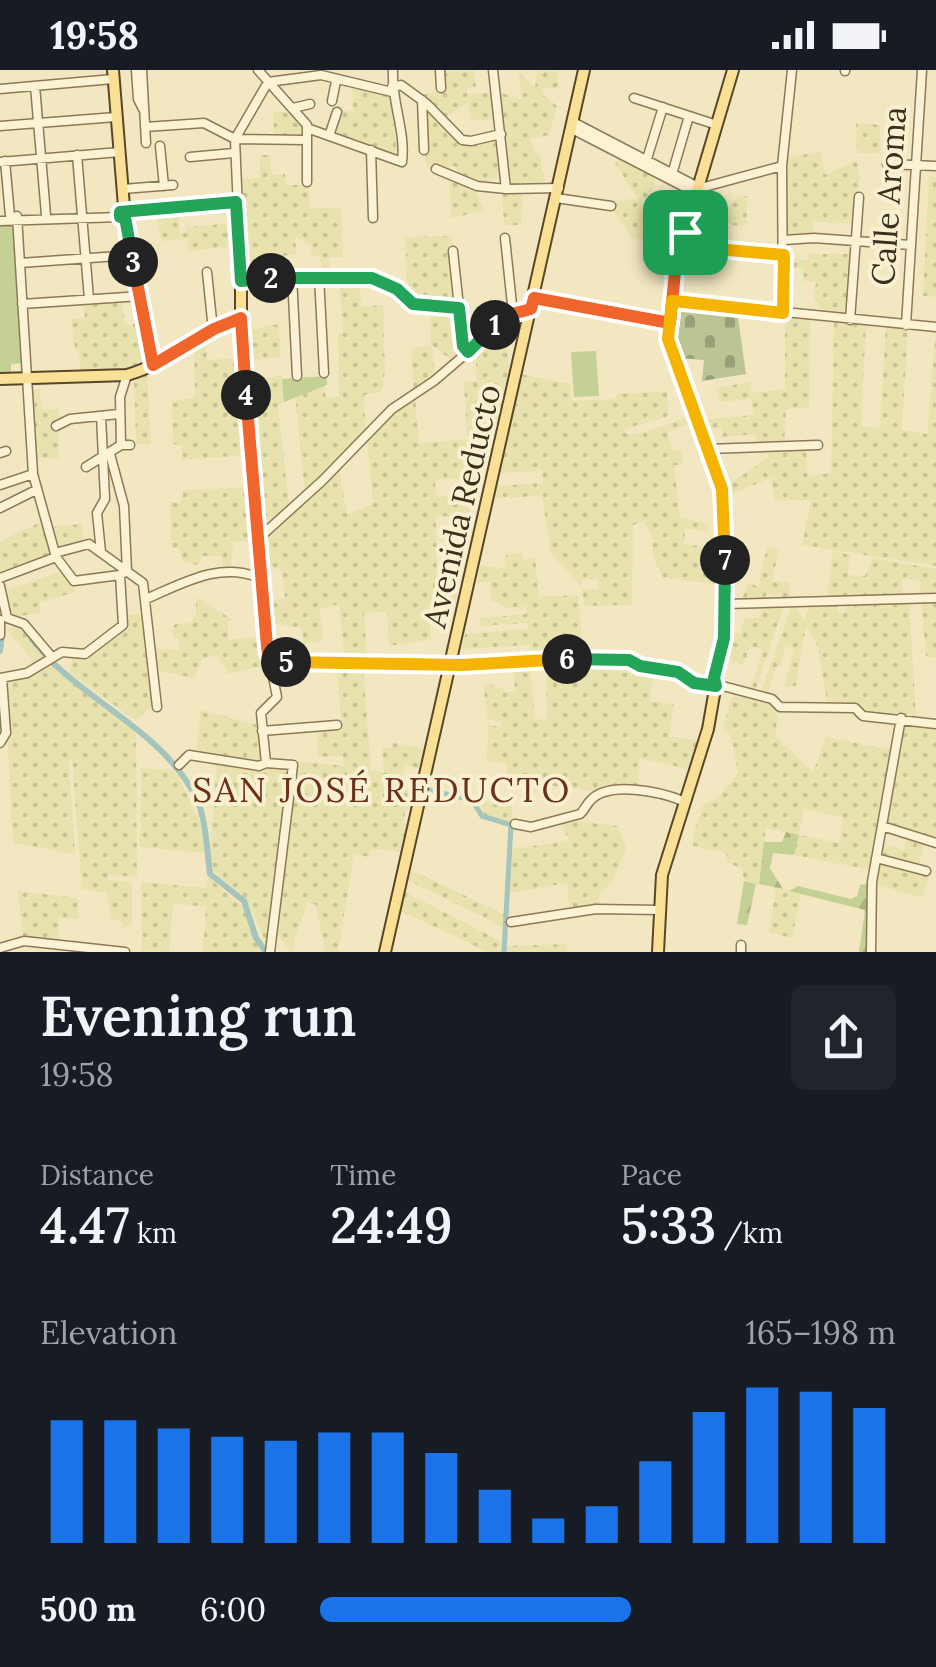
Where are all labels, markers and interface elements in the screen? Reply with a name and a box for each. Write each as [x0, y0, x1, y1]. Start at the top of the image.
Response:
text: 19:58 [50, 11, 139, 59]
street label: Calle Aroma [862, 105, 915, 287]
pin [643, 190, 728, 275]
icon: arrive [658, 205, 713, 260]
pin: 3 [108, 237, 158, 287]
text: 3 [125, 244, 141, 280]
pin: 2 [246, 253, 296, 303]
text: 2 [264, 260, 278, 296]
pin: 1 [470, 300, 520, 350]
text: 1 [489, 307, 501, 343]
pin: 4 [221, 370, 271, 420]
text: 4 [238, 377, 254, 413]
street label: Avenida Reducto [413, 380, 509, 633]
pin: 7 [700, 535, 750, 585]
text: 7 [718, 542, 732, 578]
pin: 6 [542, 634, 592, 684]
pin: 5 [261, 637, 311, 687]
text: 6 [559, 641, 575, 677]
text: 5 [278, 644, 294, 680]
district label: SAN JOSÉ REDUCTO [192, 767, 572, 812]
text: Evening run [40, 981, 357, 1051]
button: share [791, 985, 896, 1090]
text: 19:58 [40, 1054, 114, 1095]
text: Distance [40, 1157, 154, 1193]
text: Time [330, 1157, 396, 1193]
text: Pace [621, 1157, 682, 1193]
text: 4.47 [40, 1193, 130, 1257]
text: 24:49 [330, 1193, 453, 1257]
text: 5:33 [621, 1193, 716, 1257]
text: km [130, 1215, 177, 1251]
text: /km [716, 1215, 783, 1251]
text: Elevation [40, 1312, 177, 1353]
text: 165–198 m [745, 1312, 896, 1353]
text: 500 m [40, 1589, 136, 1630]
text: 6:00 [200, 1589, 266, 1630]

